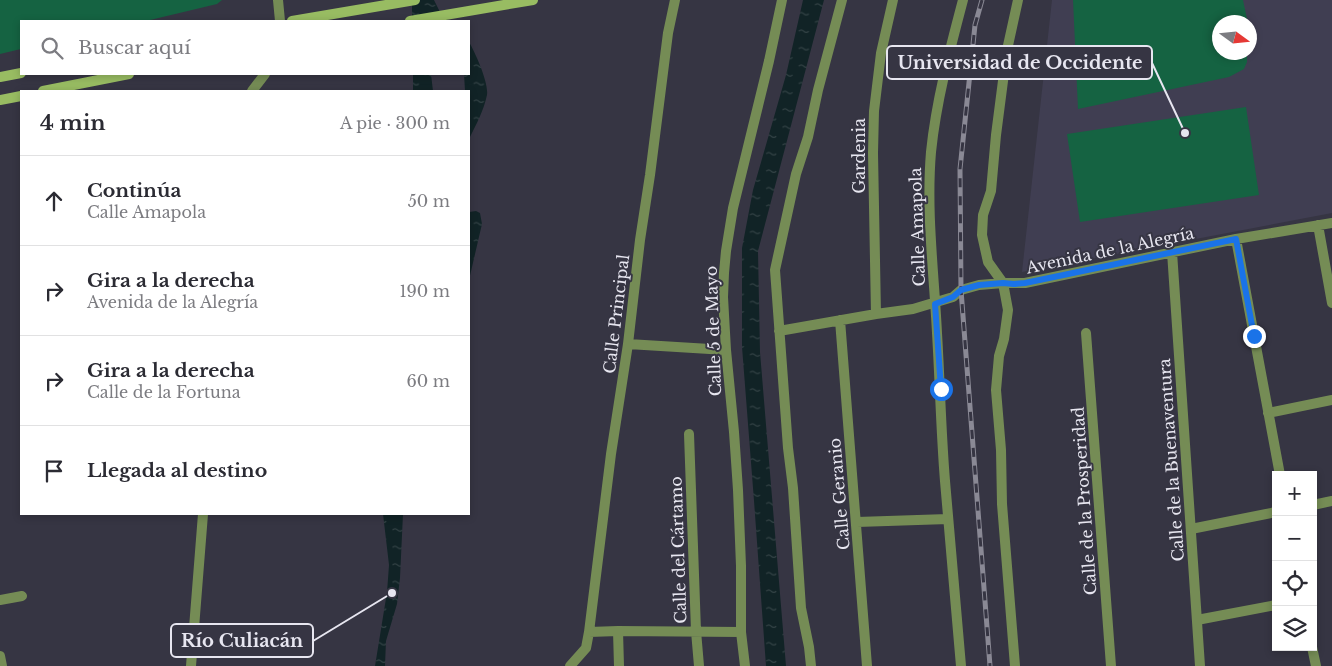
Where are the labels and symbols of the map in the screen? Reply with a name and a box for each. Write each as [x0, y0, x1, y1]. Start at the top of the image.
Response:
north arrow [1212, 15, 1257, 60]
callout: Universidad de Occidente [887, 46, 1152, 79]
text: Universidad de Occidente [897, 52, 1143, 74]
street label: Gardenia [849, 118, 869, 194]
street label: Calle Amapola [905, 167, 929, 287]
street label: Avenida de la Alegría [1023, 222, 1196, 278]
street label: Calle Principal [599, 253, 633, 375]
street label: Calle 5 de Mayo [701, 265, 725, 397]
route end [1243, 325, 1266, 348]
street label: Calle de la Buenaventura [1154, 358, 1188, 562]
route start [930, 378, 953, 401]
street label: Calle de la Prosperidad [1067, 406, 1101, 596]
street label: Calle Geranio [824, 437, 854, 551]
street label: Calle del Cártamo [665, 476, 691, 624]
callout: Río Culiacán [171, 624, 313, 657]
text: Río Culiacán [181, 630, 303, 652]

